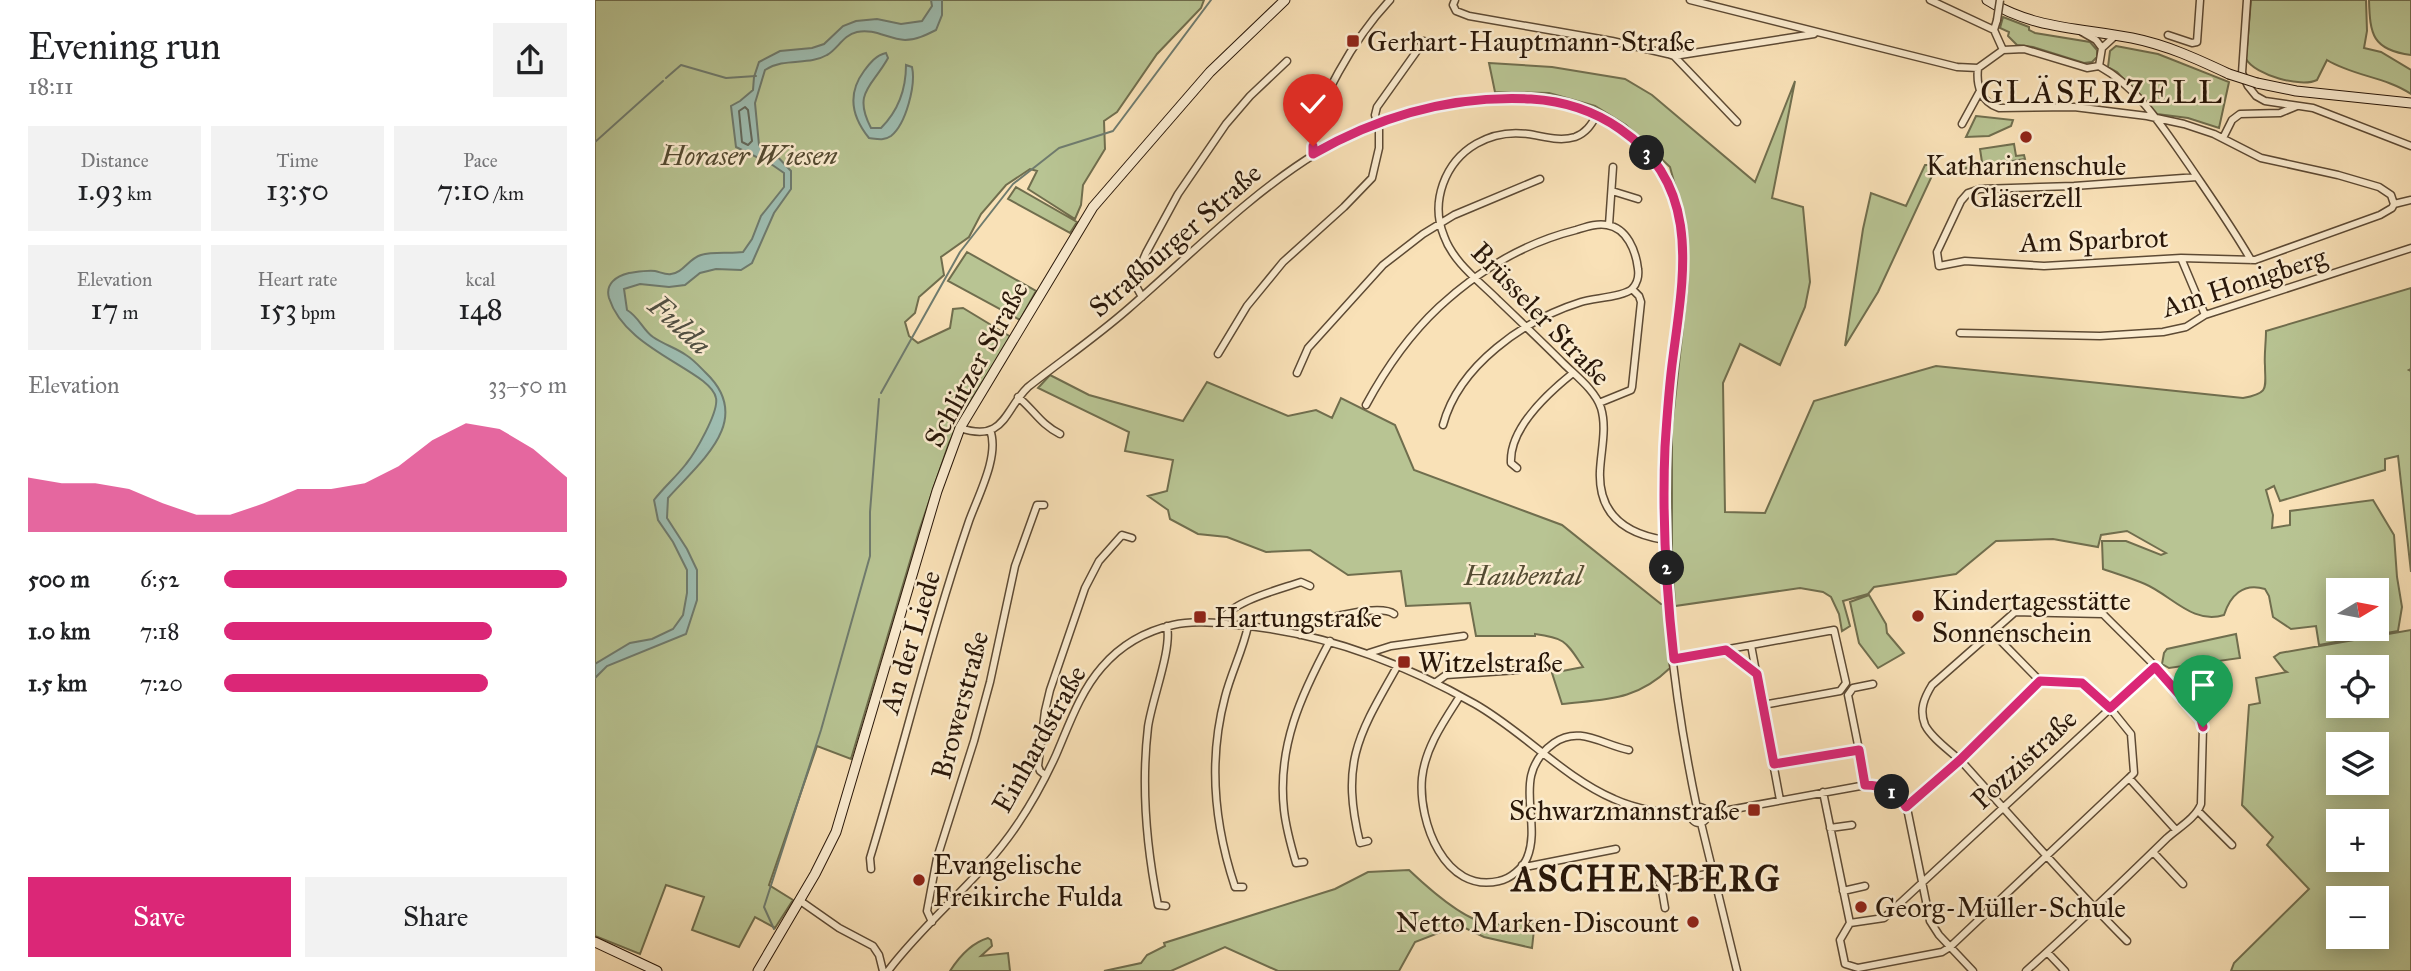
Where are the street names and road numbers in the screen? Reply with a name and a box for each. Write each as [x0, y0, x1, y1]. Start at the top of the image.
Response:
street label: Straßburger Straße [1081, 155, 1269, 325]
street label: Am Sparbrot [2018, 220, 2169, 260]
street label: Brüsseler Straße [1464, 235, 1618, 393]
street label: Am Honigberg [2156, 239, 2332, 325]
street label: Schlitzer Straße [916, 275, 1036, 453]
street label: An der Liede [871, 566, 948, 719]
street label: Browerstraße [923, 627, 997, 783]
street label: Einhardstraße [984, 659, 1094, 819]
street label: Pozzistraße [1964, 701, 2084, 817]

